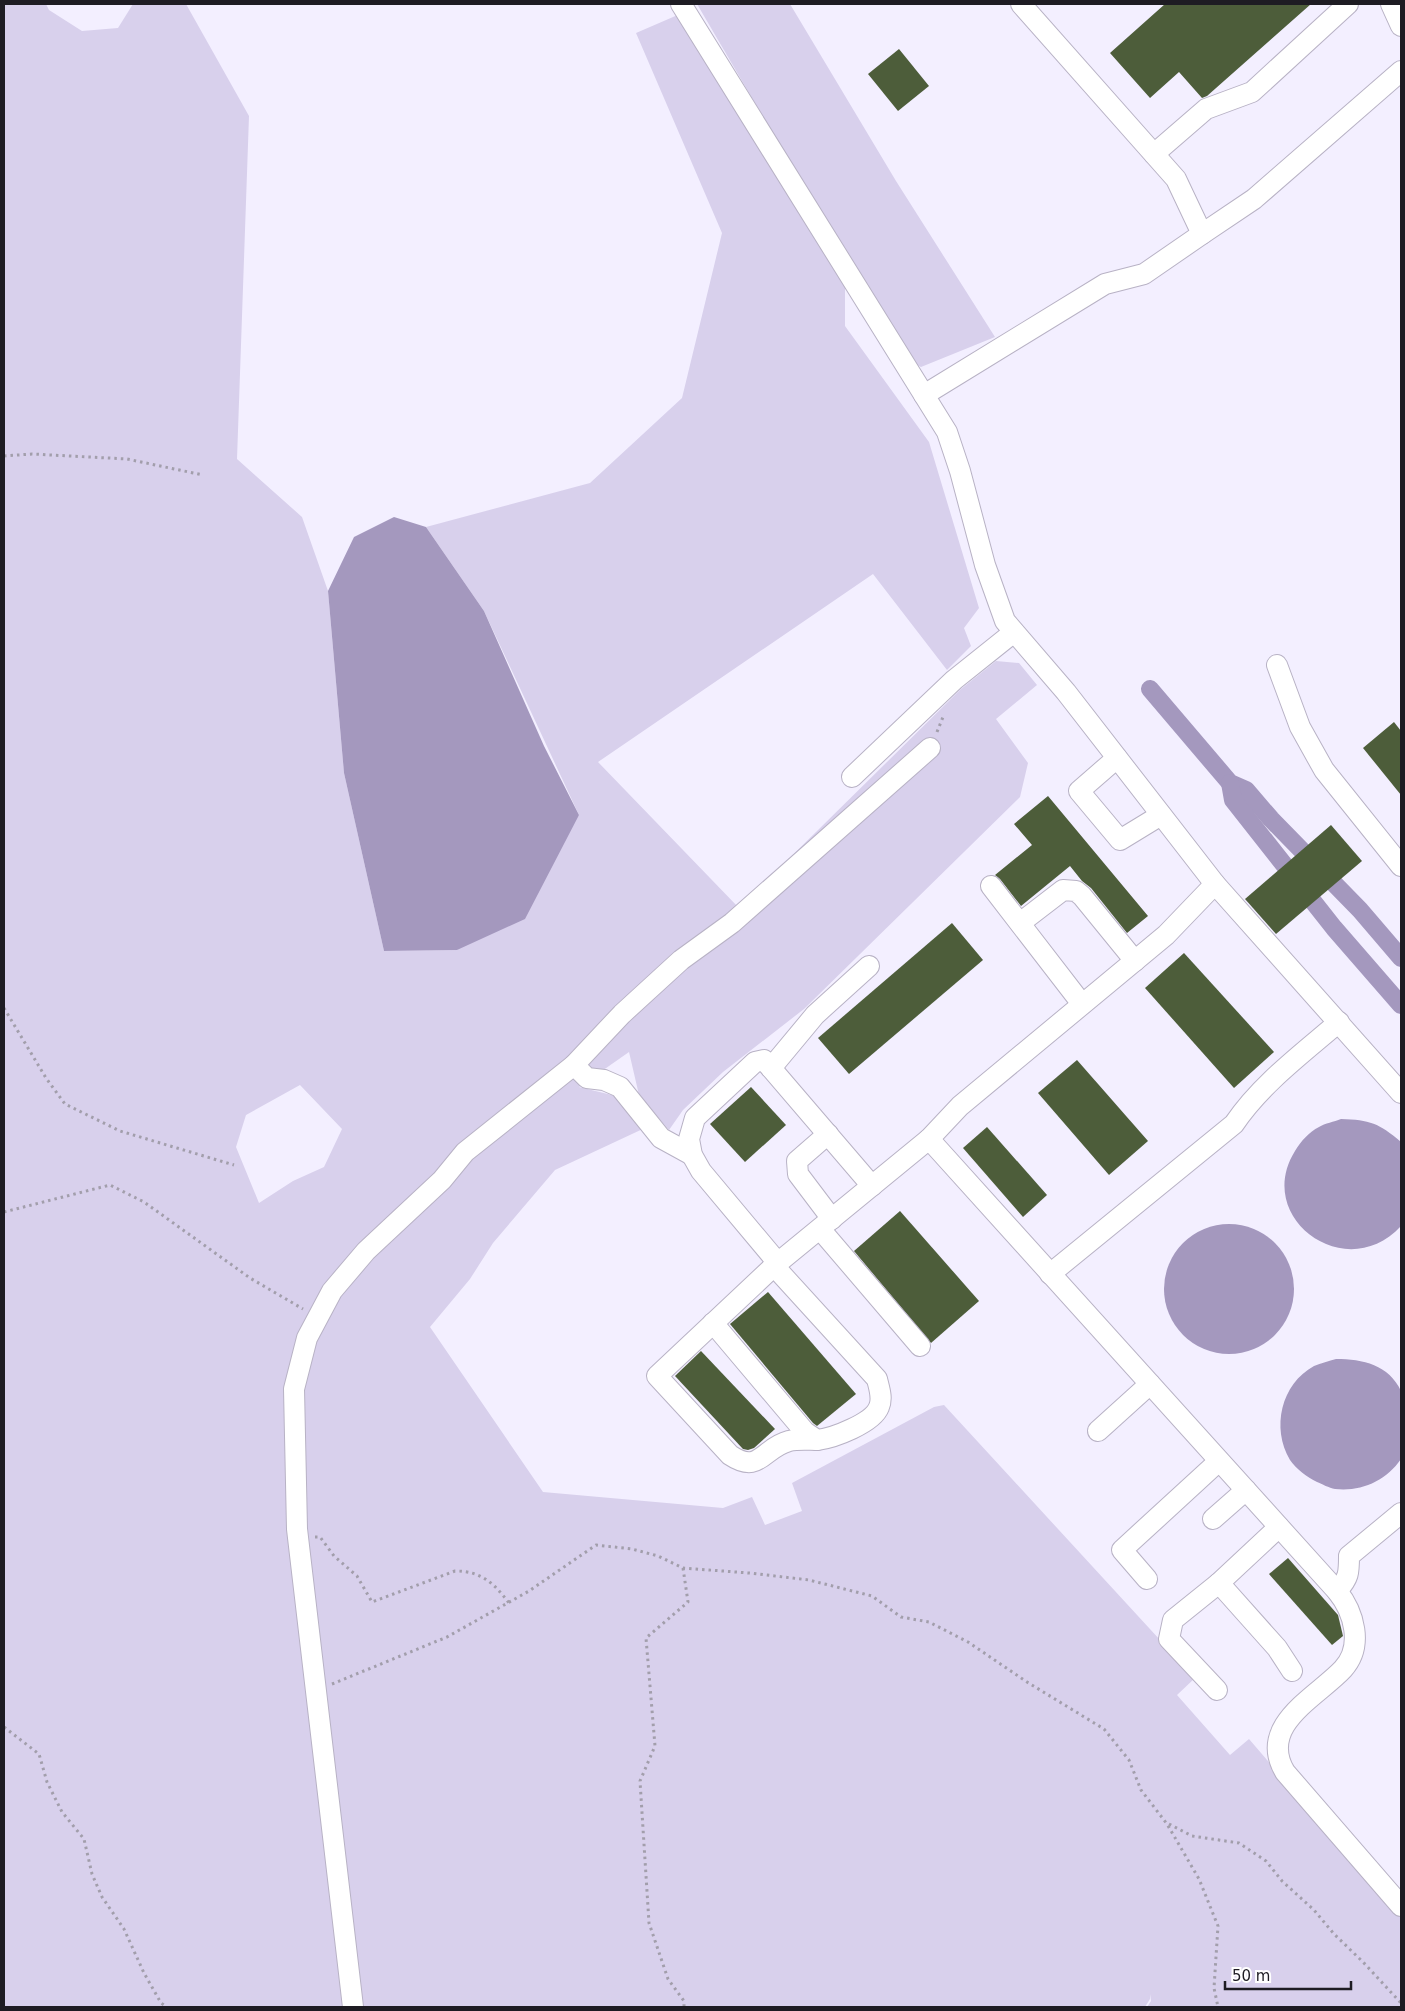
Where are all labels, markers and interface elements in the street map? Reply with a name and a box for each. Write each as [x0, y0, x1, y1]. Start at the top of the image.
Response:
scale bar [1225, 1958, 1351, 1990]
text: 50 m [1232, 1967, 1270, 1985]

